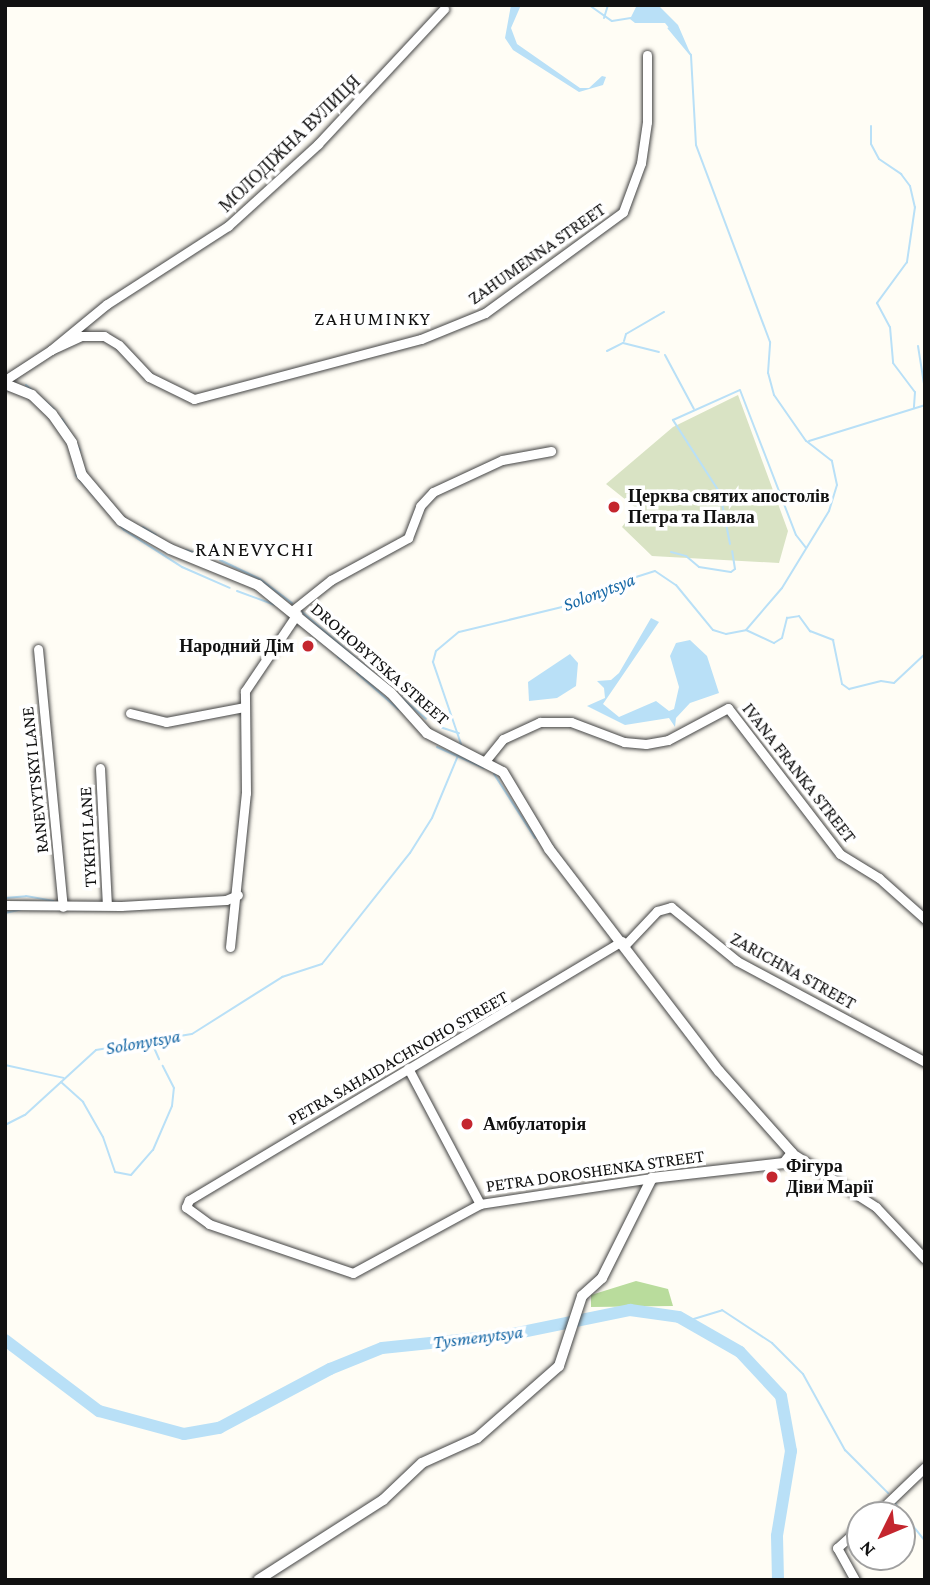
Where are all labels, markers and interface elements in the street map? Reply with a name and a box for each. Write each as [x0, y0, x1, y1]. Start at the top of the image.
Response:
street label: МОЛОДІЖНА ВУЛИЦЯ [215, 71, 365, 217]
street label: ZAHUMENNA STREET [464, 199, 610, 309]
district label: ZAHUMINKY [315, 308, 431, 330]
place label: Церква святих апостолів Петра та Павла [628, 486, 830, 528]
marker: Церква святих апостолів Петра та Павла [606, 499, 622, 515]
district label: RANEVYCHI [196, 536, 314, 562]
water label: Solonytsya [560, 568, 638, 616]
street label: DROHOBYTSKA STREET [306, 598, 454, 730]
place label: Народний Дім [179, 635, 294, 657]
marker: Народний Дім [300, 638, 316, 654]
street label: IVANA FRANKA STREET [738, 699, 860, 847]
street label: RANEVYTSKYI LANE [17, 706, 53, 854]
street label: TYKHYI LANE [75, 786, 101, 888]
street label: ZARICHNA STREET [726, 928, 860, 1014]
street label: PETRA SAHAIDACHNOHO STREET [284, 986, 512, 1130]
water label: Solonytsya [104, 1024, 182, 1060]
place label: Амбулаторія [483, 1113, 586, 1135]
marker: Амбулаторія [457, 1114, 477, 1134]
street label: PETRA DOROSHENKA STREET [484, 1145, 706, 1197]
place label: Фігура Діви Марії [786, 1156, 873, 1198]
marker: Фігура Діви Марії [764, 1169, 780, 1185]
water label: Tysmenytsya [432, 1320, 524, 1354]
north arrow [846, 1501, 916, 1571]
text: N [855, 1537, 879, 1561]

